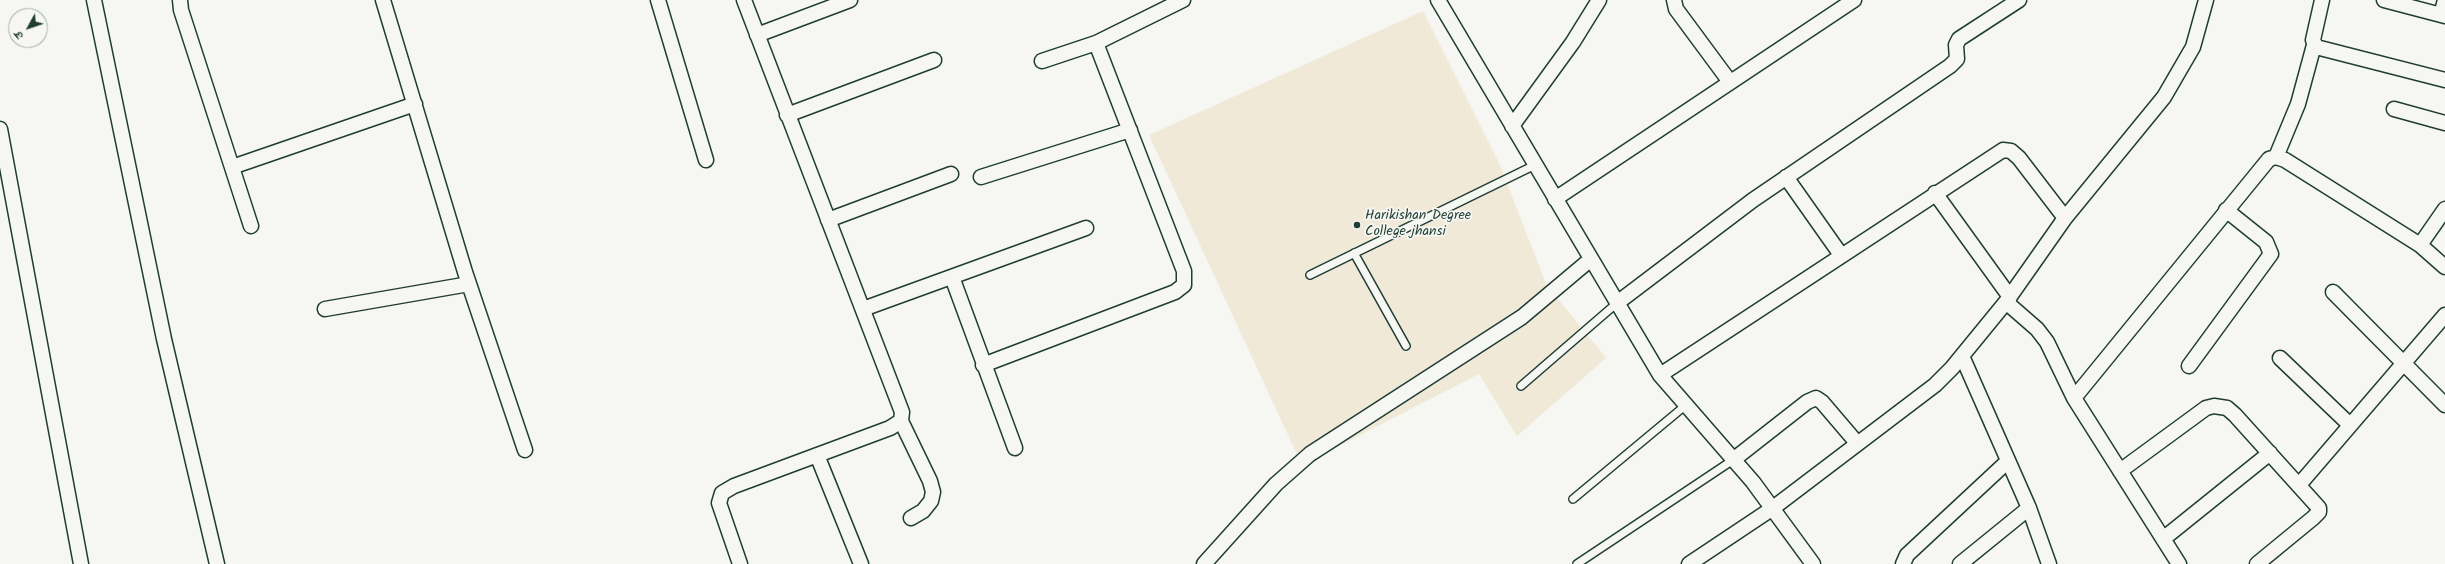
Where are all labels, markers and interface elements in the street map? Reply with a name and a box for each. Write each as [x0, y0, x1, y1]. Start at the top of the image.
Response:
north arrow [8, 8, 48, 48]
text: उ [10, 27, 29, 44]
place label: Harikishan Degree College jhansi [1365, 209, 1471, 242]
marker: Harikishan Degree College jhansi [1352, 220, 1362, 230]

